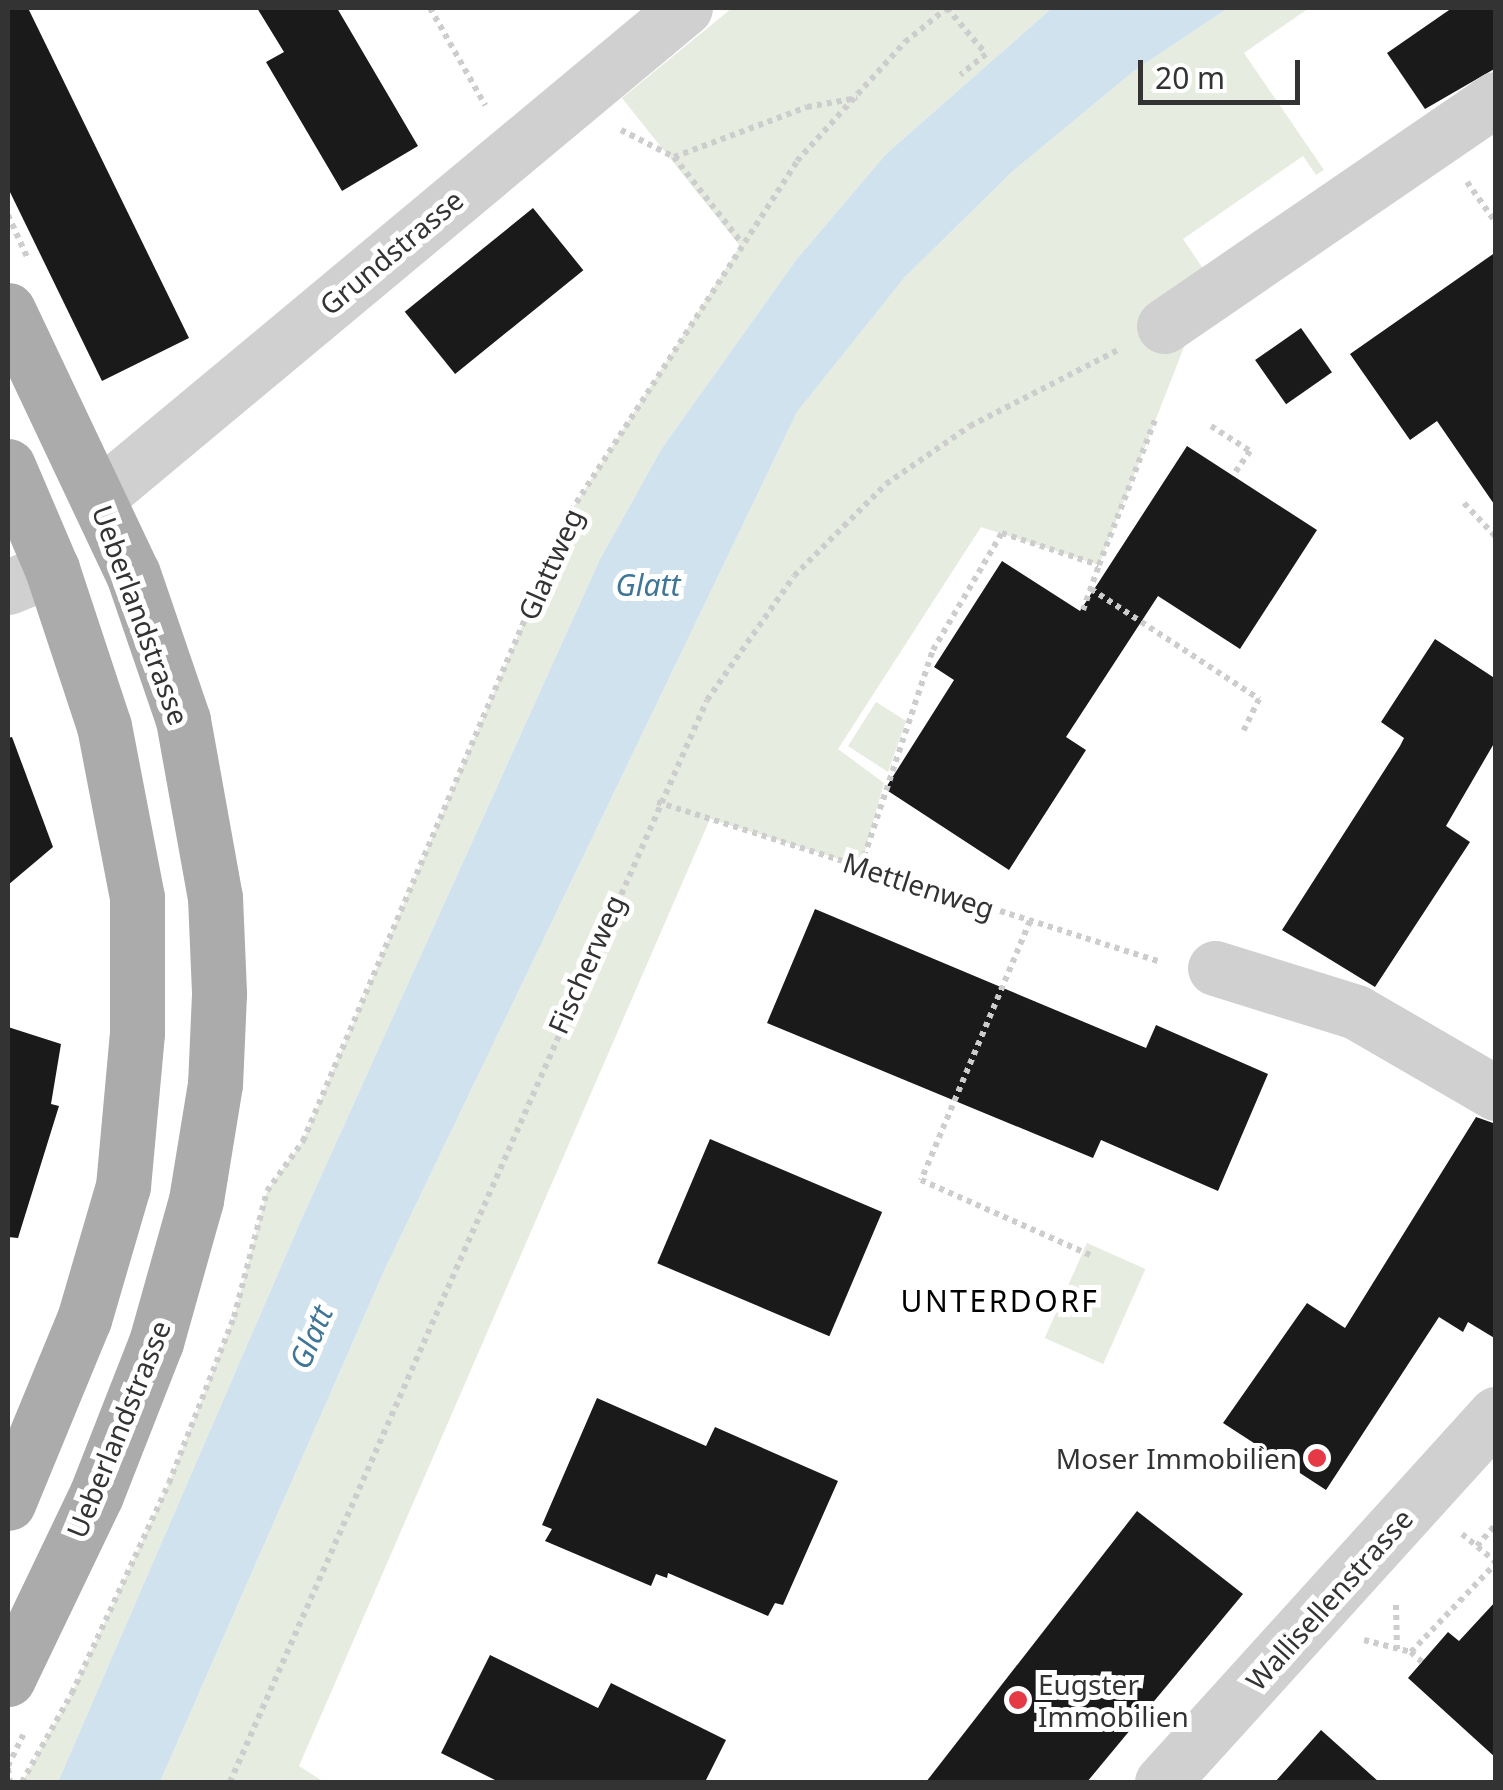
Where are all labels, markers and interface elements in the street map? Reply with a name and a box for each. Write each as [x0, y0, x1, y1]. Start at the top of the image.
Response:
scale bar [1143, 40, 1306, 102]
text: 20 m [1155, 57, 1225, 98]
street label: Grundstrasse [313, 182, 469, 322]
street label: Ueberlandstrasse [86, 501, 196, 729]
street label: Glattweg [511, 503, 589, 625]
water label: Glatt [615, 567, 681, 603]
street label: Mettlenweg [839, 845, 999, 925]
street label: Fischerweg [540, 889, 632, 1039]
district label: UNTERDORF [901, 1283, 1099, 1319]
water label: Glatt [282, 1300, 340, 1374]
street label: Ueberlandstrasse [59, 1316, 177, 1542]
place label: Moser Immobilien [1056, 1441, 1297, 1475]
marker: Moser Immobilien [1306, 1447, 1328, 1469]
street label: Wallisellenstrasse [1239, 1501, 1419, 1697]
place label: Eugster Immobilien [1038, 1667, 1189, 1733]
marker: Eugster Immobilien [1007, 1689, 1029, 1711]

